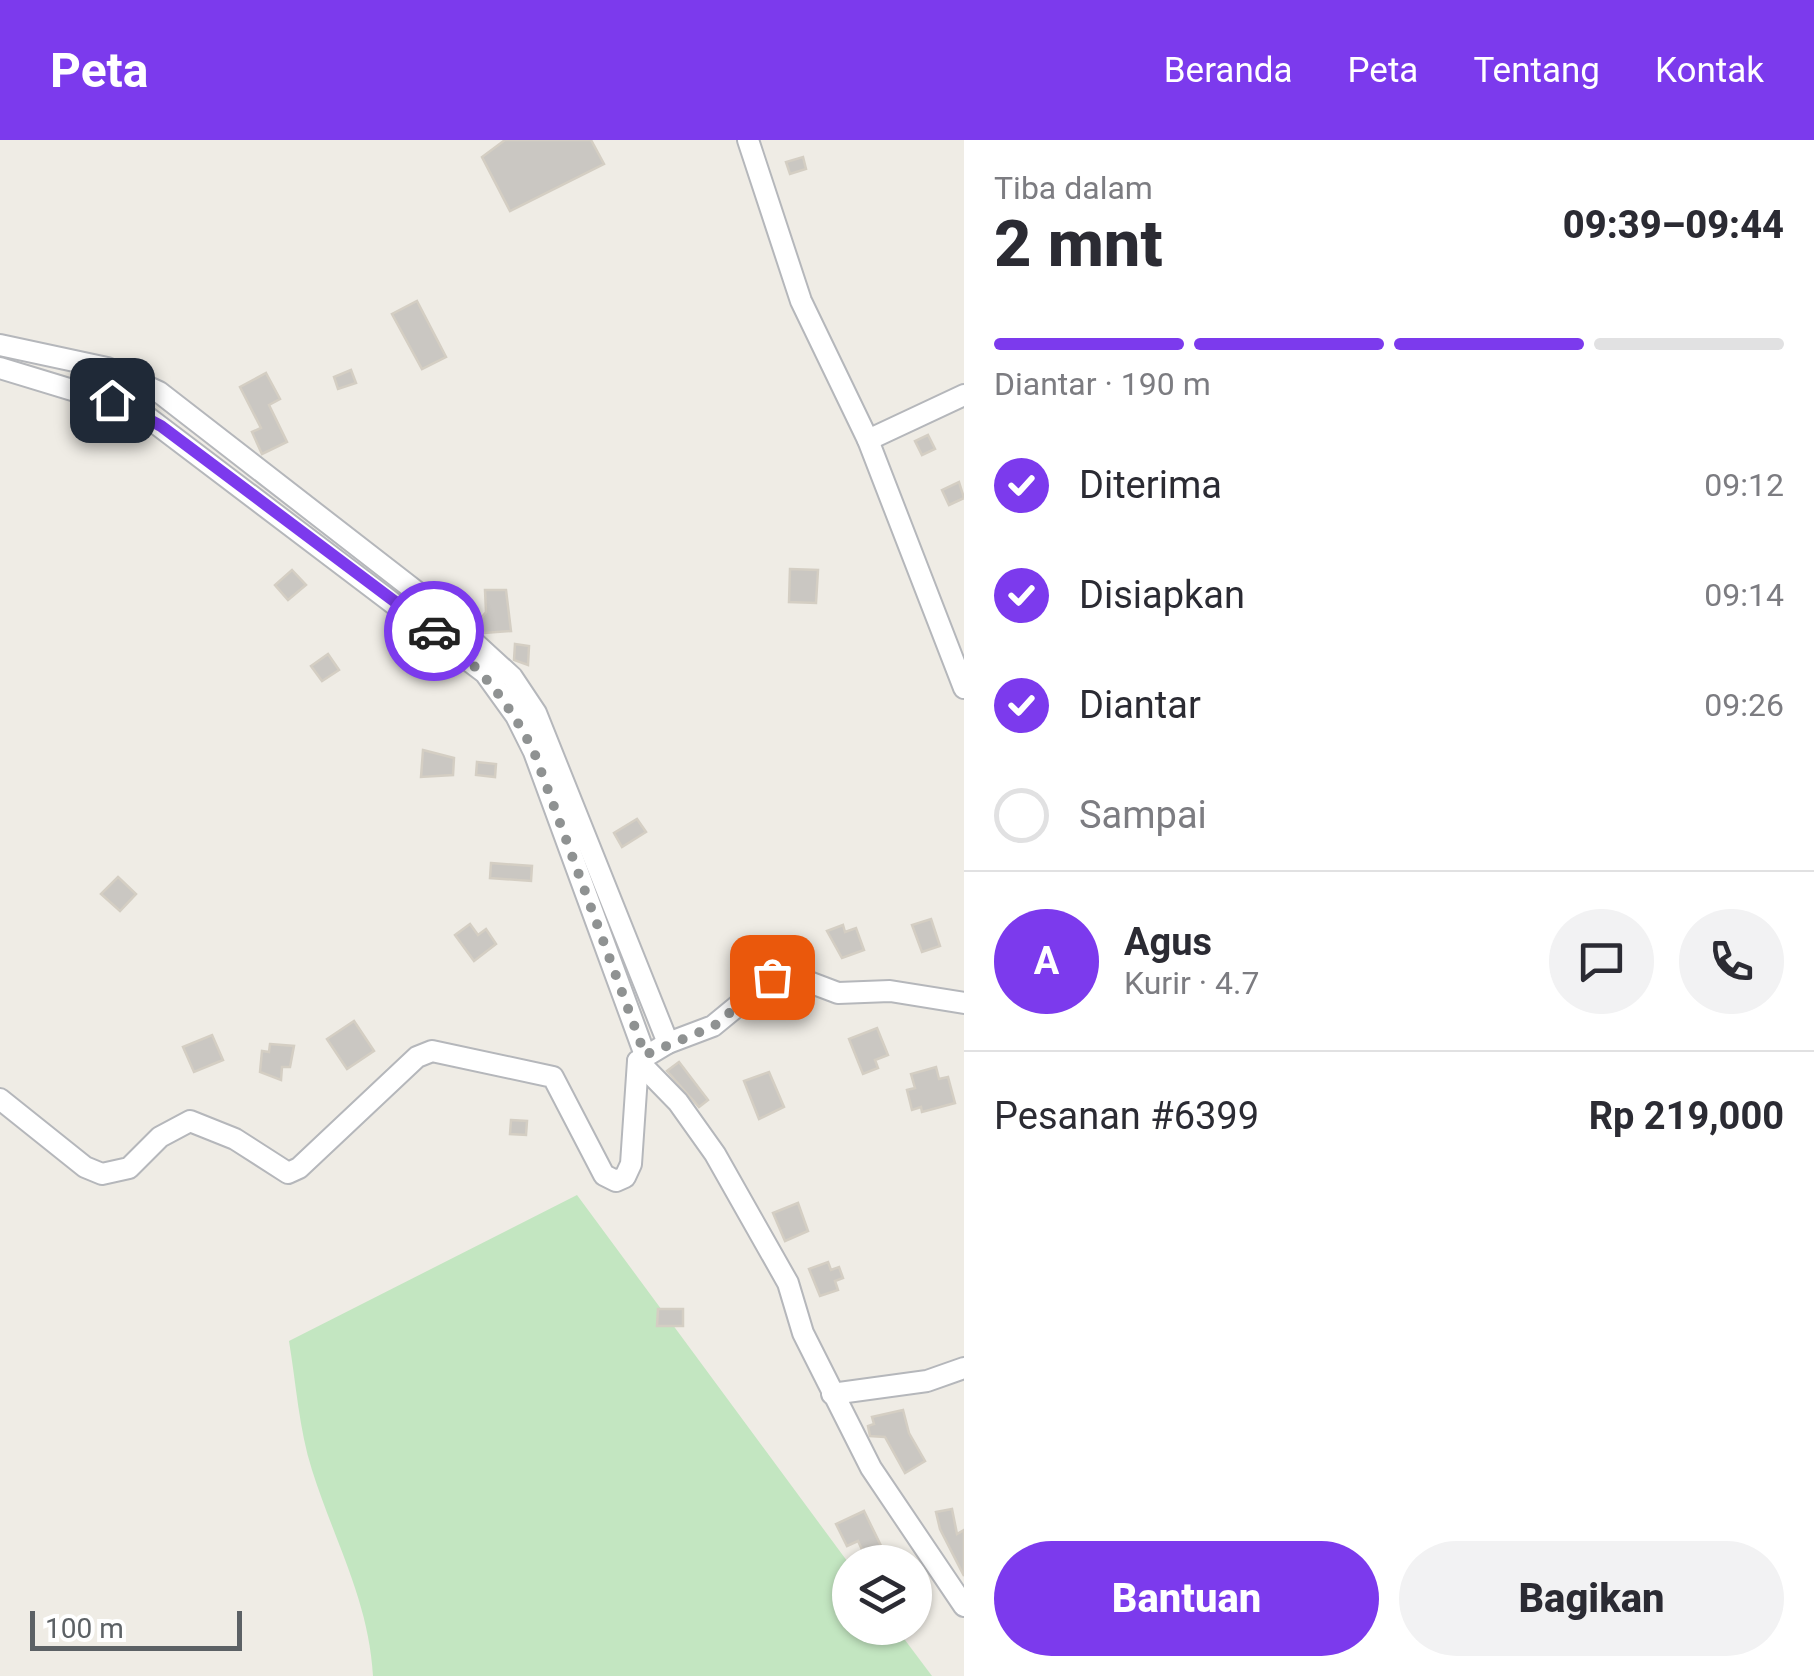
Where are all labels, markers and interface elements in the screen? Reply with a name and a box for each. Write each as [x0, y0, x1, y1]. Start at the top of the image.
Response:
text: Peta [50, 42, 148, 99]
text: Beranda [1164, 50, 1293, 91]
text: Peta [1348, 50, 1418, 91]
text: Tentang [1473, 50, 1600, 91]
text: Kontak [1655, 50, 1764, 91]
text: Tiba dalam [994, 169, 1153, 207]
text: 09:39–09:44 [1563, 203, 1784, 247]
text: 2 mnt [994, 206, 1163, 282]
pin [70, 358, 155, 443]
text: Diantar · 190 m [994, 365, 1211, 403]
icon: home [85, 373, 140, 428]
icon: check [994, 458, 1049, 513]
text: Diterima [1079, 463, 1222, 507]
text: 09:12 [1704, 466, 1784, 504]
icon: check [994, 568, 1049, 623]
text: Disiapkan [1079, 573, 1245, 617]
text: 09:14 [1704, 576, 1784, 614]
courier [384, 581, 484, 681]
icon: car [407, 604, 462, 659]
icon: check [994, 678, 1049, 733]
text: Diantar [1079, 683, 1201, 727]
text: 09:26 [1704, 686, 1784, 724]
text: Sampai [1079, 793, 1207, 837]
button: chat [1549, 909, 1654, 1014]
button: phone [1679, 909, 1784, 1014]
text: Agus [1124, 920, 1212, 964]
pin [730, 935, 815, 1020]
text: A [1034, 939, 1059, 983]
icon: bag [745, 950, 800, 1005]
text: Kurir · 4.7 [1124, 964, 1259, 1002]
text: Pesanan #6399 [994, 1094, 1259, 1138]
text: Rp 219,000 [1589, 1094, 1784, 1138]
button: Bantuan [994, 1541, 1379, 1656]
button: Bagikan [1399, 1541, 1784, 1656]
map controls [832, 1545, 932, 1645]
button: layers [832, 1545, 932, 1645]
scale bar [30, 1606, 242, 1650]
text: 100 m [45, 1612, 124, 1645]

